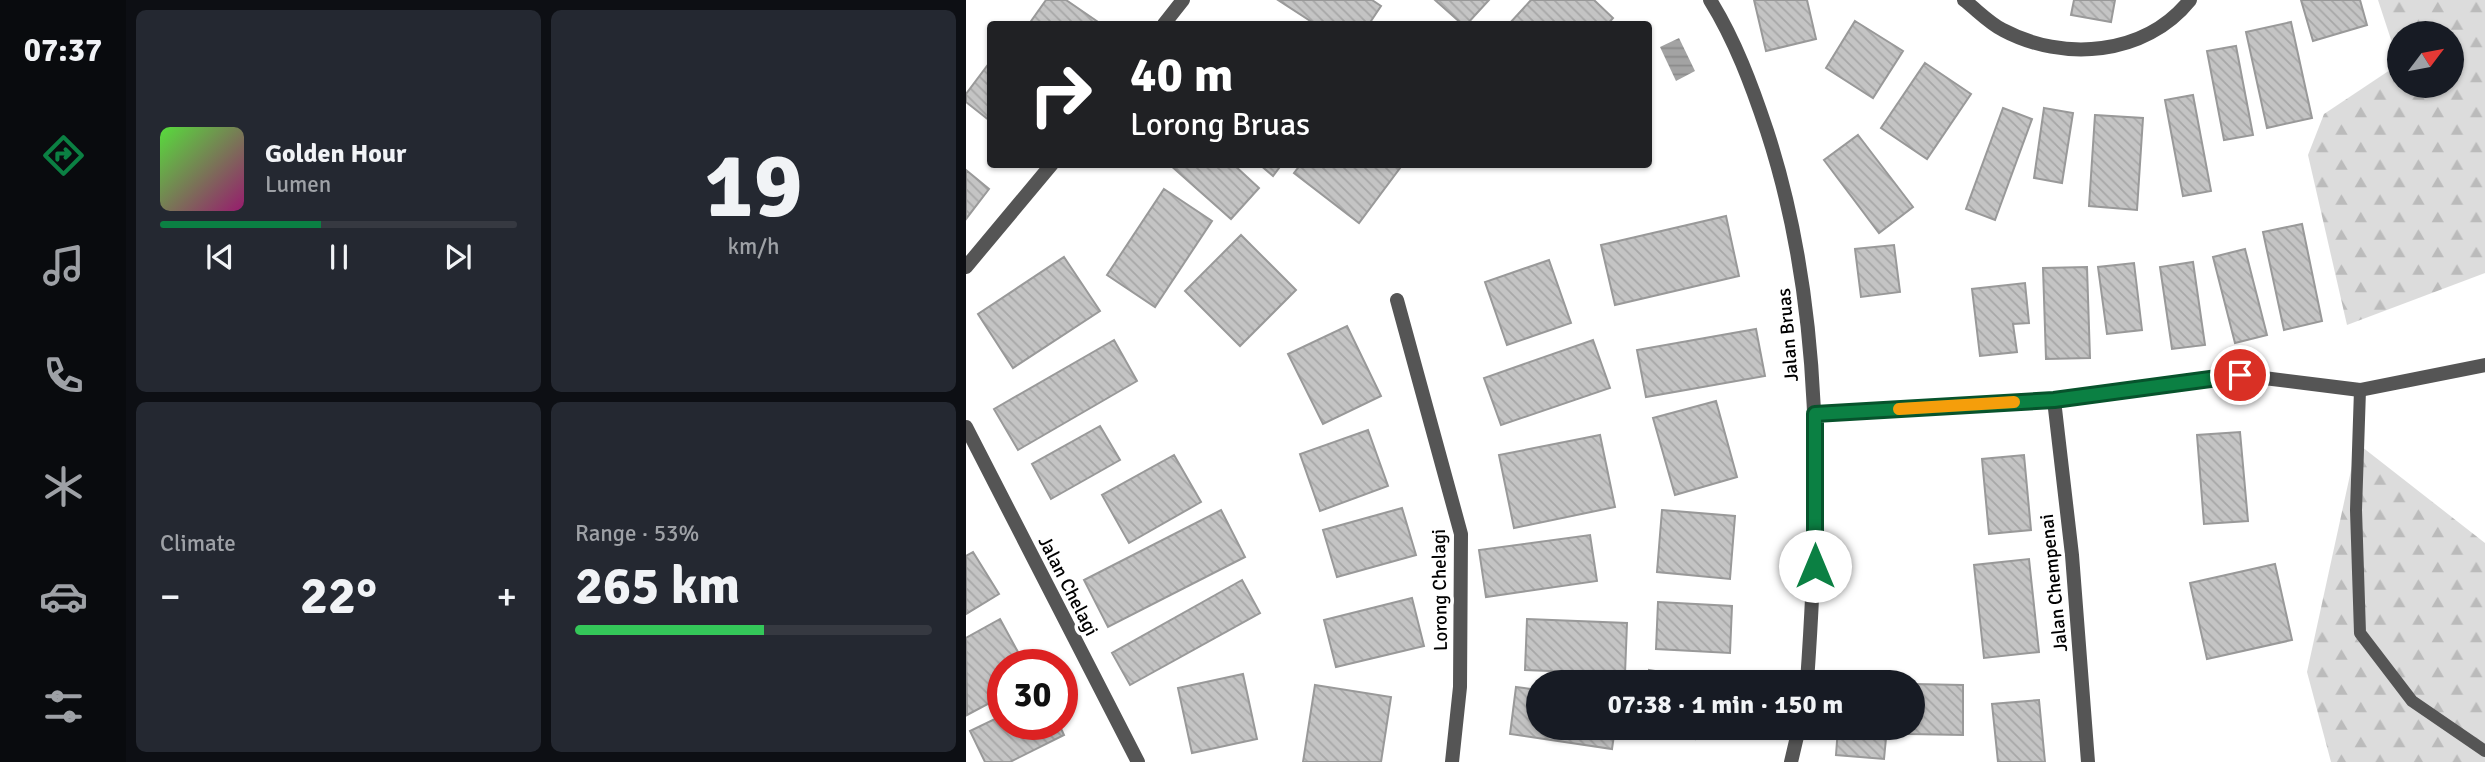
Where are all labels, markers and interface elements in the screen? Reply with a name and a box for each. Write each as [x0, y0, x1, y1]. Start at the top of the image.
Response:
north arrow [2387, 21, 2464, 98]
map controls [2387, 21, 2464, 98]
text: 07:37 [24, 31, 102, 70]
text: 40 m [1130, 45, 1233, 105]
icon: right [1015, 49, 1106, 140]
text: Lorong Bruas [1130, 105, 1310, 144]
text: 19 [704, 130, 803, 243]
icon: directions [39, 131, 88, 180]
text: Golden Hour [265, 138, 406, 170]
text: Lumen [265, 170, 331, 199]
text: km/h [727, 232, 780, 261]
icon: previous [201, 238, 239, 276]
icon: pause [320, 238, 358, 276]
icon: next [439, 238, 477, 276]
icon: music [39, 241, 88, 290]
street label: Jalan Bruas [1772, 287, 1804, 383]
pin [2210, 345, 2270, 405]
icon: phone [39, 351, 88, 400]
icon: arrive [2221, 356, 2259, 394]
icon: climate [39, 462, 88, 511]
street label: Jalan Chempenai [2035, 513, 2073, 653]
text: Range · 53% [575, 519, 699, 548]
text: Climate [160, 529, 236, 558]
street label: Lorong Chelagi [1427, 529, 1453, 651]
position arrow [1778, 529, 1852, 603]
street label: Jalan Chelagi [1033, 532, 1103, 640]
text: 265 km [575, 554, 740, 618]
text: 22° [300, 564, 377, 628]
icon: car [39, 572, 88, 621]
text: − [160, 573, 181, 620]
text: + [496, 573, 517, 620]
speed limit sign: 30 [987, 649, 1078, 740]
icon: filters [39, 682, 88, 731]
text: 07:38 · 1 min · 150 m [1608, 689, 1843, 721]

